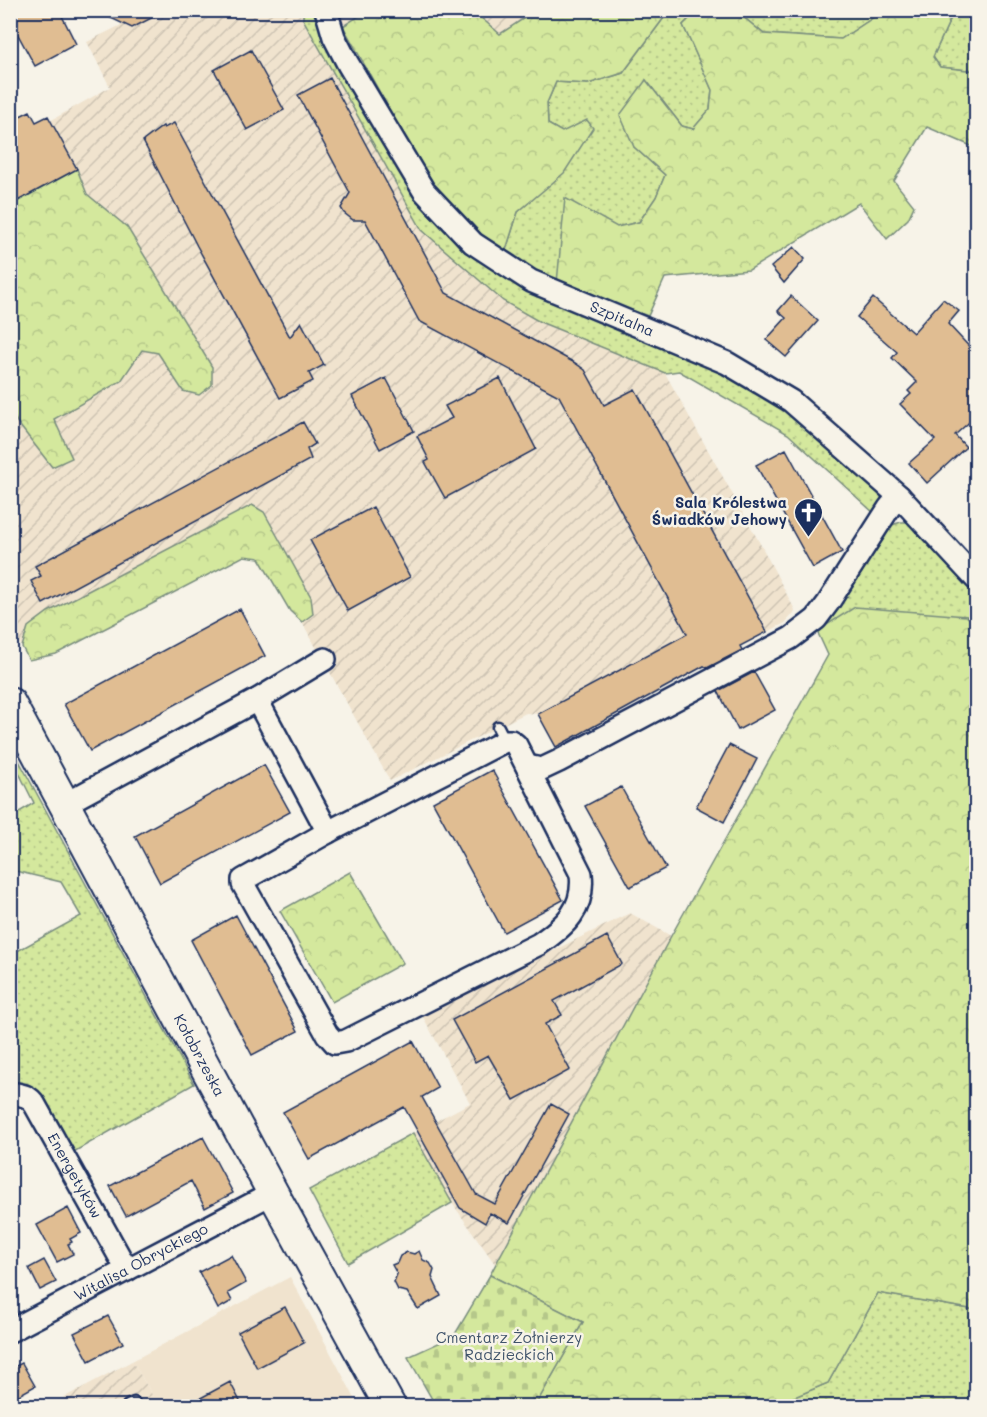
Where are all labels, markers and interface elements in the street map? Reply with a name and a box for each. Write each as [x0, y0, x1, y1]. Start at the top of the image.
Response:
street label: Szpitalna [587, 296, 658, 341]
place label: Sala Królestwa Świadków Jehowy [652, 492, 787, 529]
church icon: Sala Królestwa Świadków Jehowy [792, 496, 824, 538]
street label: Kołobrzeska [170, 1010, 230, 1100]
street label: Energetyków [44, 1129, 107, 1222]
street label: Witalisa Obryckiego [70, 1218, 211, 1305]
park label: Cmentarz Żołnierzy Radzieckich [436, 1327, 582, 1364]

